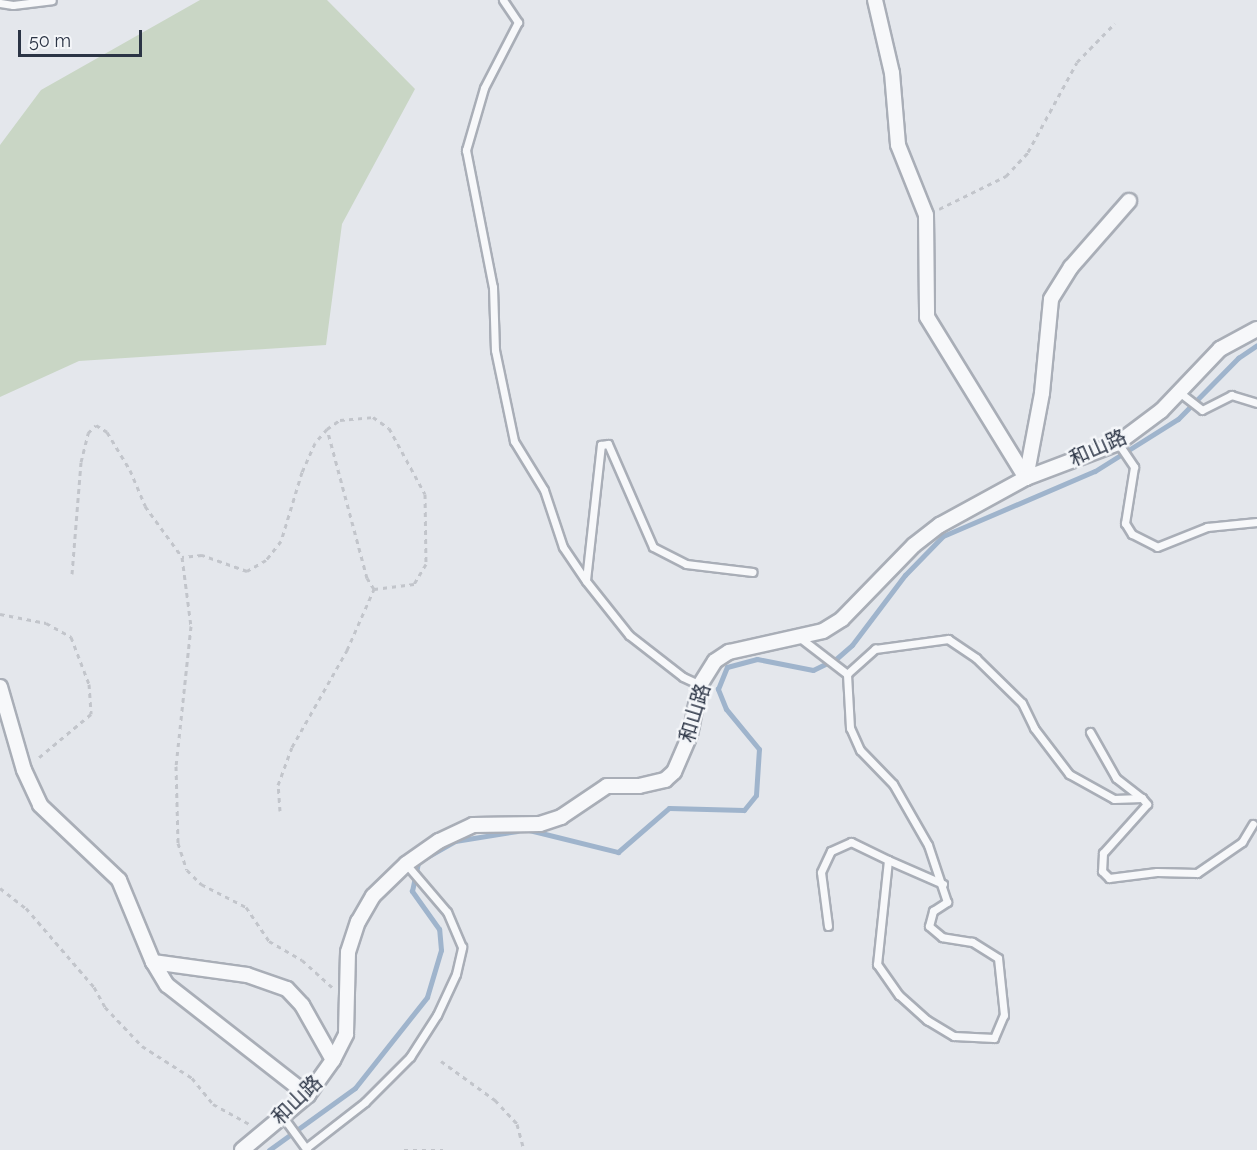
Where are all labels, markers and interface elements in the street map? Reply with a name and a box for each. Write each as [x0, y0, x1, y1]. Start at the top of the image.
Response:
scale bar [21, 18, 146, 56]
text: 50 m [29, 30, 71, 51]
street label: 和山路 [1066, 425, 1130, 471]
street label: 和山路 [675, 681, 715, 745]
street label: 和山路 [267, 1071, 327, 1129]

